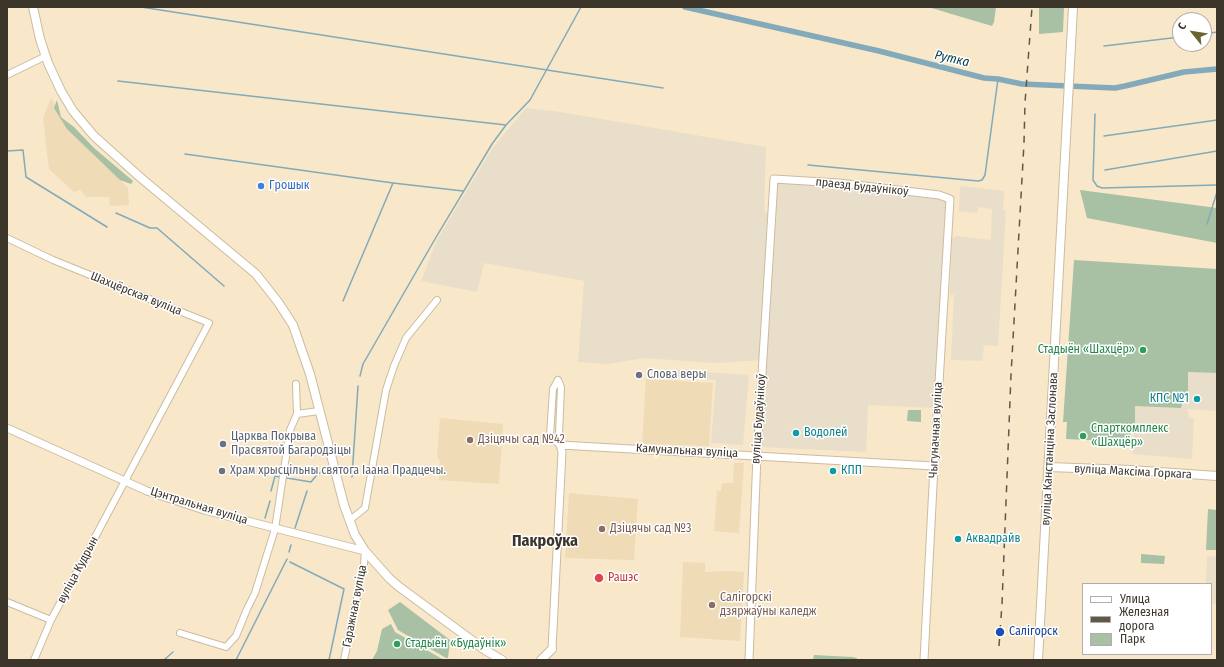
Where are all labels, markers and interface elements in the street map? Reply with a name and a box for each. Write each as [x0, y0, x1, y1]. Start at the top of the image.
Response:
north arrow [1172, 12, 1212, 52]
text: С [1175, 21, 1189, 32]
water label: Рутка [933, 47, 971, 71]
street label: праезд Будаўнікоў [815, 175, 909, 199]
place label: Грошык [269, 179, 309, 193]
marker: Грошык [256, 181, 266, 191]
street label: Шахцёрская вуліца [88, 269, 184, 319]
place label: Стадыён «Шахцёр» [1038, 343, 1135, 357]
marker: Стадыён «Шахцёр» [1138, 345, 1148, 355]
place label: Слова веры [647, 368, 706, 382]
marker: Слова веры [634, 370, 644, 380]
street label: вуліца Канстанціна Заслонава [1039, 372, 1061, 526]
street label: вуліца Будаўнікоў [749, 373, 769, 465]
street label: Чыгуначная вуліца [926, 382, 946, 478]
place label: КПС №1 [1150, 392, 1189, 406]
marker: КПС №1 [1192, 394, 1202, 404]
place label: Спарткомплекс «Шахцёр» [1091, 422, 1168, 450]
place label: Водолей [804, 426, 848, 440]
marker: Водолей [791, 428, 801, 438]
place label: Царква Покрыва Прасвятой Багародзіцы [231, 430, 351, 458]
marker: Спарткомплекс «Шахцёр» [1078, 431, 1088, 441]
place label: Дзіцячы сад №42 [478, 433, 565, 447]
marker: Дзіцячы сад №42 [465, 435, 475, 445]
marker: Царква Покрыва Прасвятой Багародзіцы [218, 439, 228, 449]
street label: Камунальная вуліца [636, 441, 738, 461]
street label: вуліца Максіма Горкага [1074, 462, 1192, 482]
place label: Храм хрысцільны святога Іаана Прадцечы. [230, 464, 446, 478]
place label: КПП [841, 464, 862, 478]
marker: Храм хрысцільны святога Іаана Прадцечы. [217, 466, 227, 476]
marker: КПП [828, 466, 838, 476]
street label: Цэнтральная вуліца [149, 484, 249, 528]
place label: Дзіцячы сад №3 [610, 522, 691, 536]
marker: Дзіцячы сад №3 [597, 524, 607, 534]
district label: Пакроўка [512, 532, 578, 552]
place label: Аквадрайв [966, 532, 1020, 546]
street label: вуліца Кудрын [54, 534, 102, 606]
marker: Аквадрайв [953, 534, 963, 544]
street label: Гаражная вуліца [340, 564, 370, 648]
place label: Рашэс [608, 571, 638, 585]
marker: Рашэс [593, 572, 605, 584]
legend [1082, 583, 1212, 655]
place label: Салігорскі дзяржаўны каледж [720, 591, 816, 619]
text: Улица [1120, 592, 1150, 606]
marker: Салігорскі дзяржаўны каледж [707, 600, 717, 610]
text: Железная дорога [1119, 605, 1169, 633]
place label: Салігорск [1009, 625, 1058, 639]
marker: Салігорск [994, 626, 1006, 638]
text: Парк [1120, 632, 1145, 646]
place label: Стадыён «Будаўнік» [405, 637, 506, 651]
marker: Стадыён «Будаўнік» [392, 639, 402, 649]

